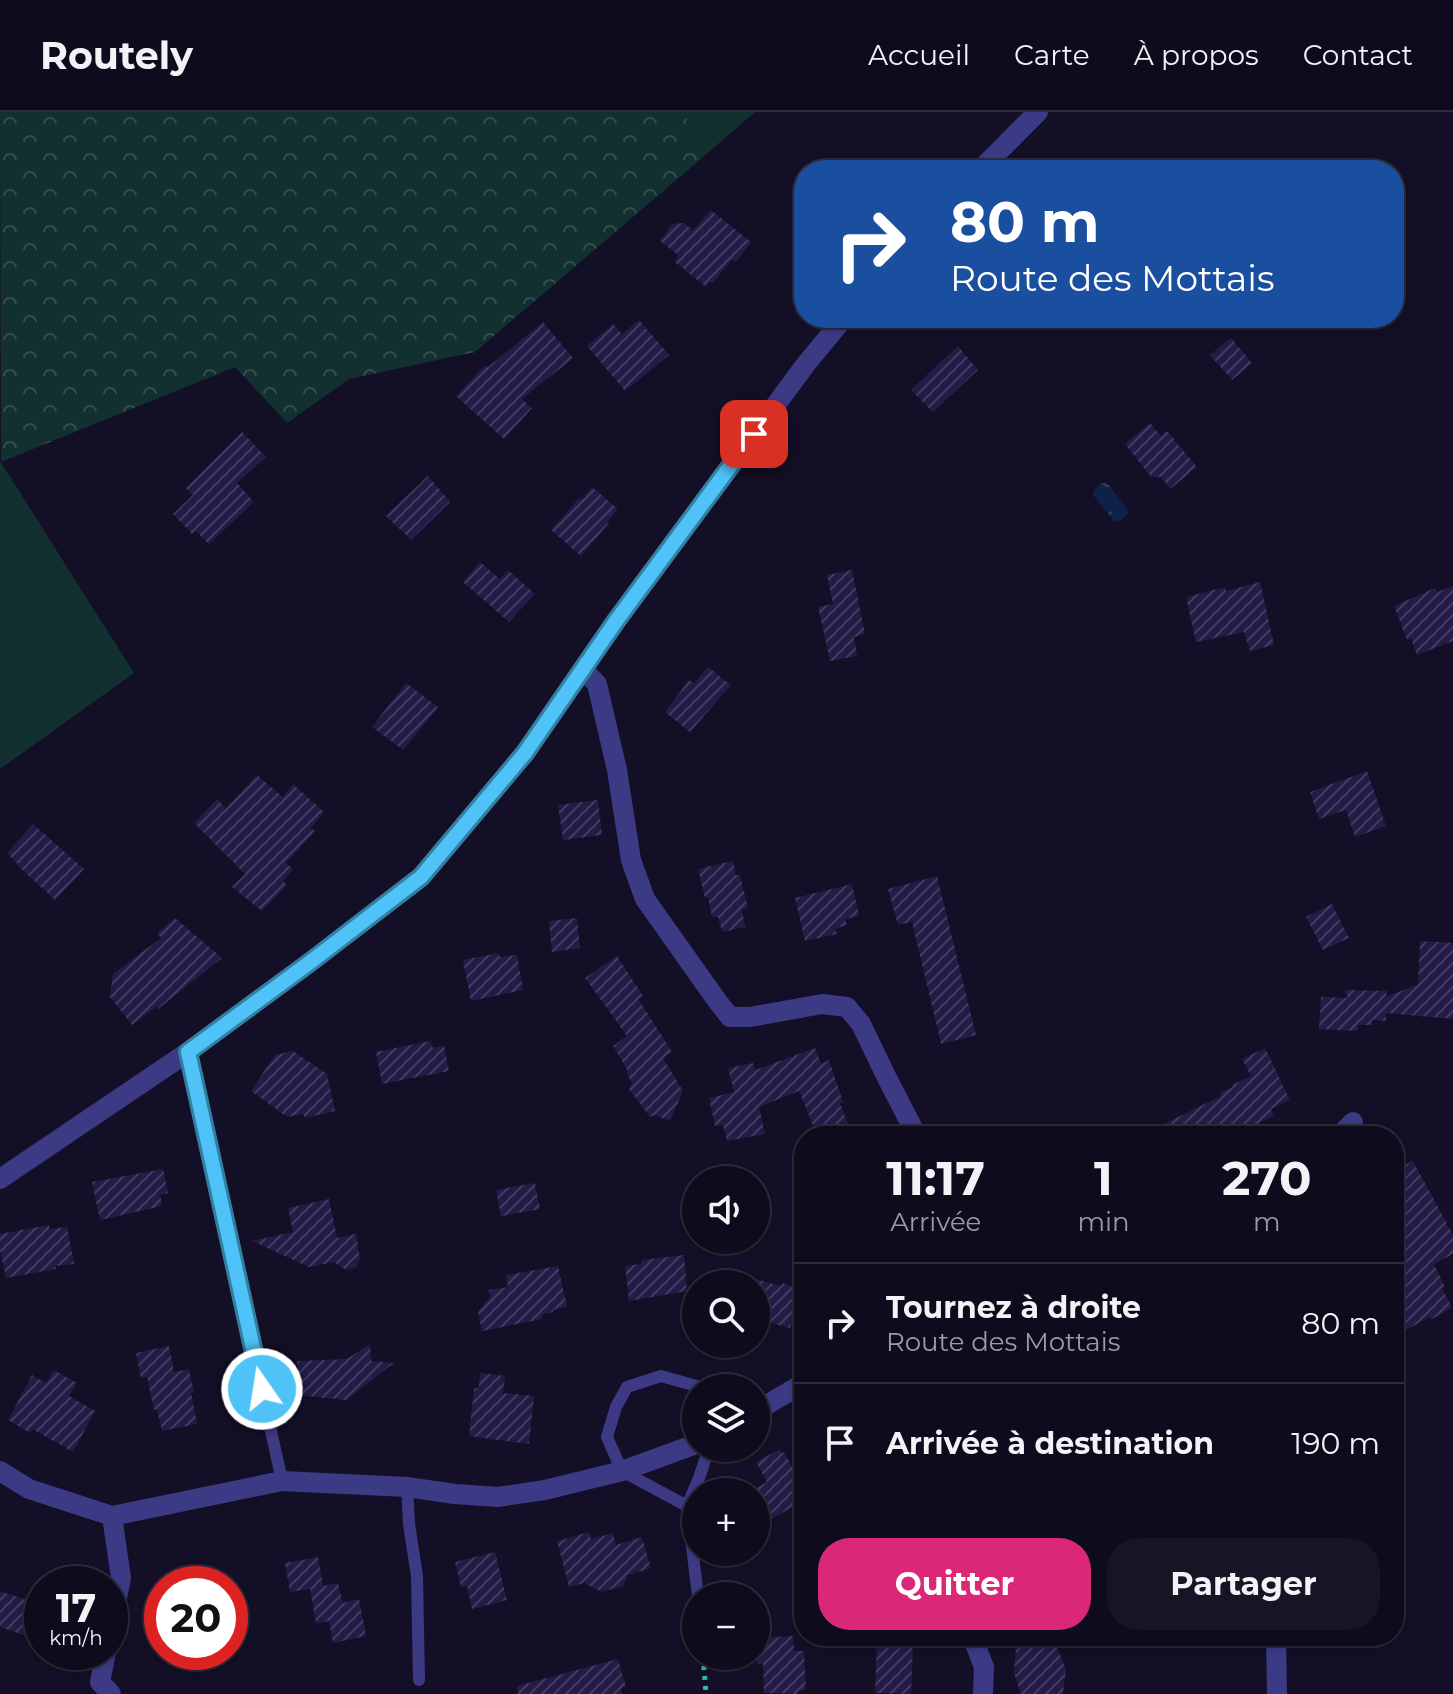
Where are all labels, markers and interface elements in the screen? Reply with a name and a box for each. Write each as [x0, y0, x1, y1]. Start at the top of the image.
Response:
text: Routely [40, 32, 193, 79]
text: Accueil [868, 38, 970, 72]
text: Carte [1014, 38, 1090, 72]
text: À propos [1134, 38, 1259, 72]
text: Contact [1303, 38, 1413, 72]
text: 80 m [950, 188, 1100, 256]
icon: right [818, 192, 922, 296]
text: Route des Mottais [950, 256, 1275, 300]
pin [720, 400, 788, 468]
icon: arrive [732, 412, 776, 456]
text: 11:17 [886, 1149, 985, 1207]
text: 1 [1094, 1149, 1113, 1207]
text: 270 [1222, 1149, 1312, 1207]
map controls [682, 1166, 770, 1670]
button: sound [682, 1166, 770, 1254]
text: Arrivée [890, 1206, 981, 1238]
text: min [1077, 1206, 1130, 1238]
text: m [1253, 1206, 1281, 1238]
button: search [682, 1270, 770, 1358]
text: Tournez à droite [886, 1289, 1141, 1326]
icon: right [818, 1301, 862, 1345]
text: 80 m [1301, 1305, 1380, 1342]
text: Route des Mottais [886, 1326, 1120, 1358]
position arrow [220, 1347, 304, 1431]
button: layers [682, 1374, 770, 1462]
icon: arrive [818, 1421, 862, 1465]
text: Arrivée à destination [886, 1425, 1214, 1462]
text: 190 m [1291, 1425, 1380, 1462]
button: + [682, 1478, 770, 1566]
button: Quitter [818, 1538, 1091, 1630]
button: Partager [1107, 1538, 1380, 1630]
speed limit sign: 20 [144, 1566, 248, 1670]
button: − [682, 1582, 770, 1670]
text: 17 [56, 1583, 96, 1632]
text: km/h [49, 1626, 103, 1650]

